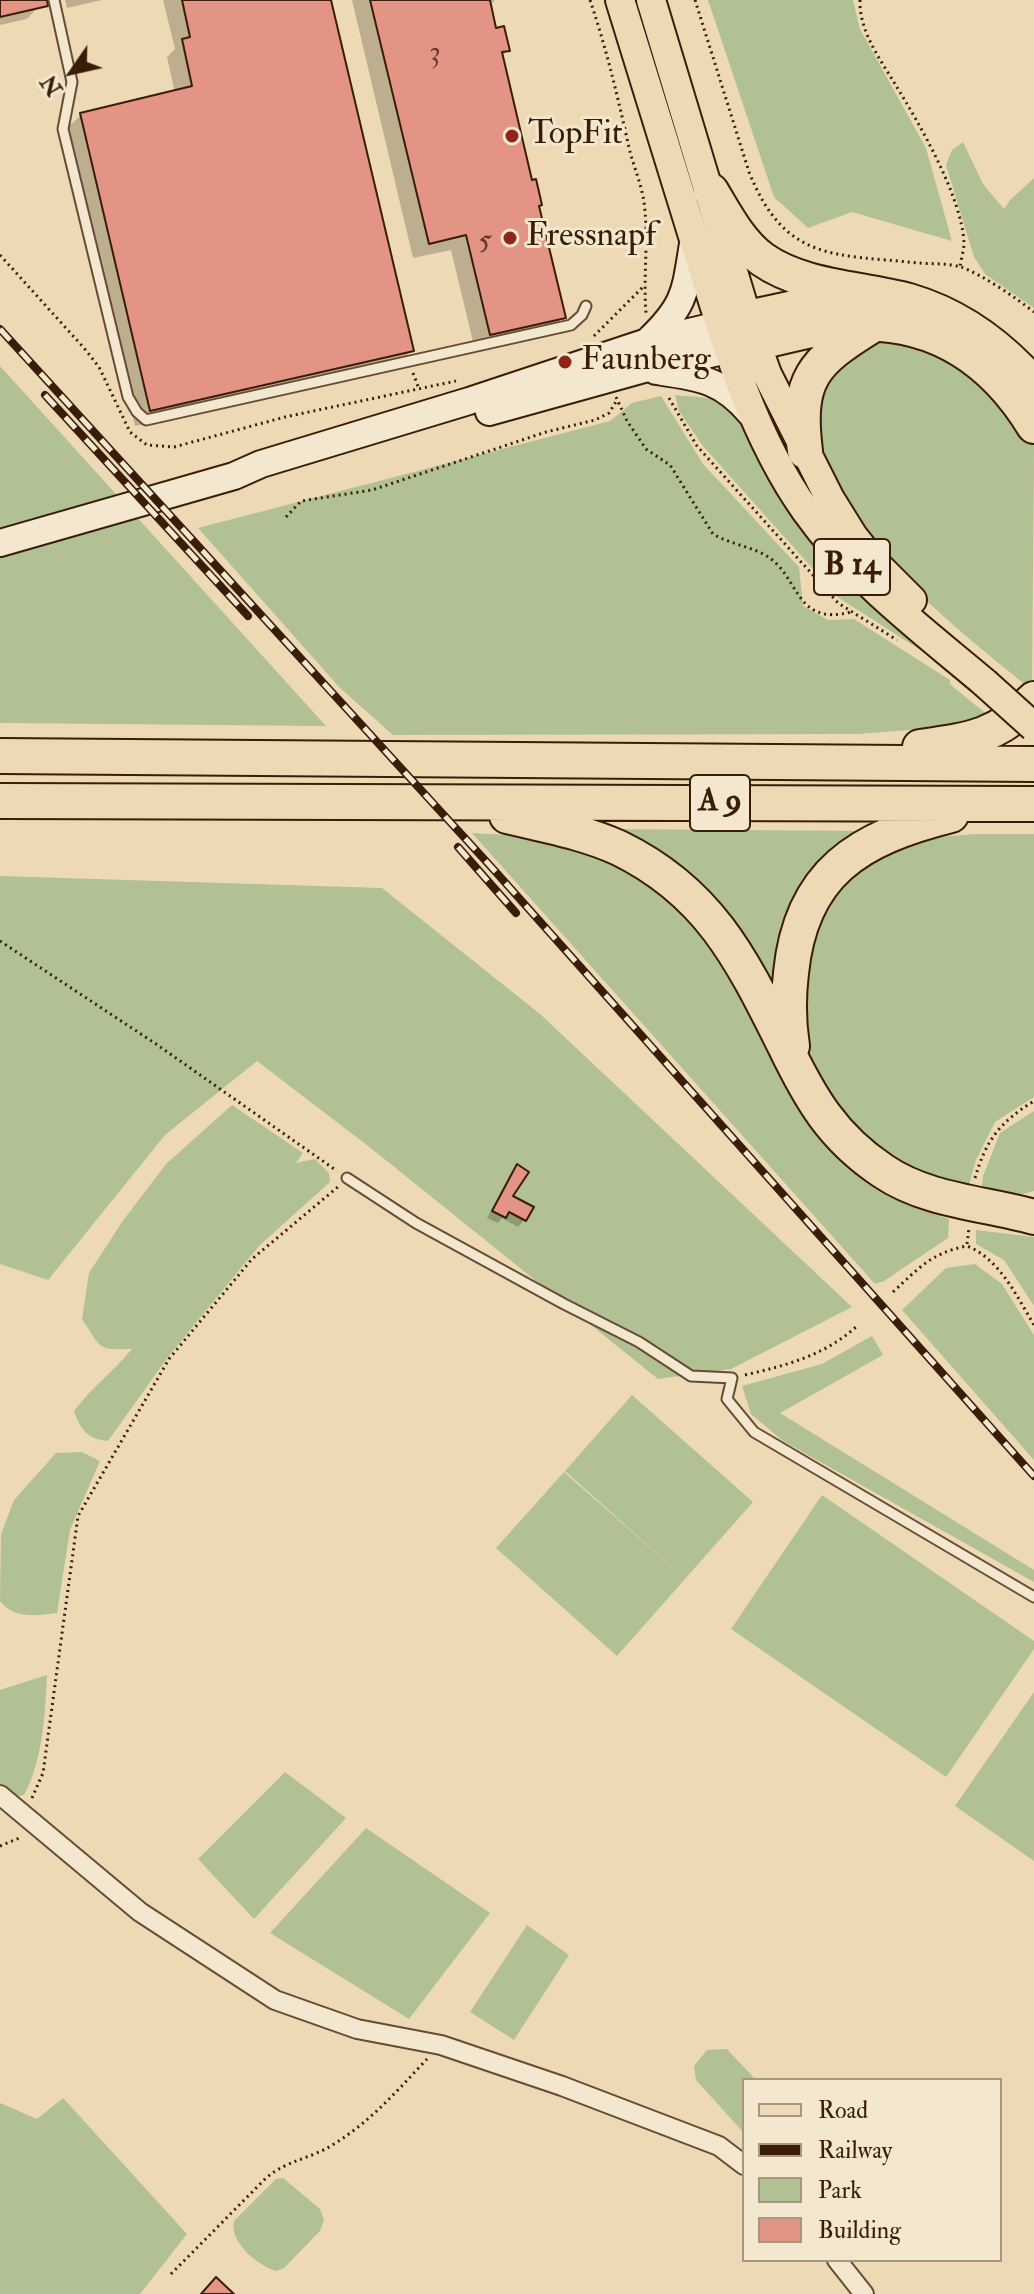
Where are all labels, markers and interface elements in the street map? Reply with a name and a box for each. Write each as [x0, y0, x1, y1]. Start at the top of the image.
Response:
north arrow [32, 32, 112, 112]
house number: 3 [429, 37, 441, 73]
text: N [35, 69, 69, 101]
place label: TopFit [528, 116, 623, 156]
marker: TopFit [503, 127, 521, 145]
place label: Fressnapf [526, 218, 656, 258]
house number: 5 [478, 225, 492, 261]
marker: Fressnapf [501, 229, 519, 247]
place label: Faunberg [581, 342, 711, 382]
marker: Faunberg [556, 353, 574, 371]
road number: B 14 [814, 539, 890, 595]
road number: A 9 [690, 775, 750, 831]
legend [742, 2078, 1002, 2262]
text: Road [818, 2095, 868, 2126]
text: Railway [818, 2135, 892, 2166]
text: Park [818, 2175, 862, 2206]
text: Building [818, 2215, 901, 2246]

